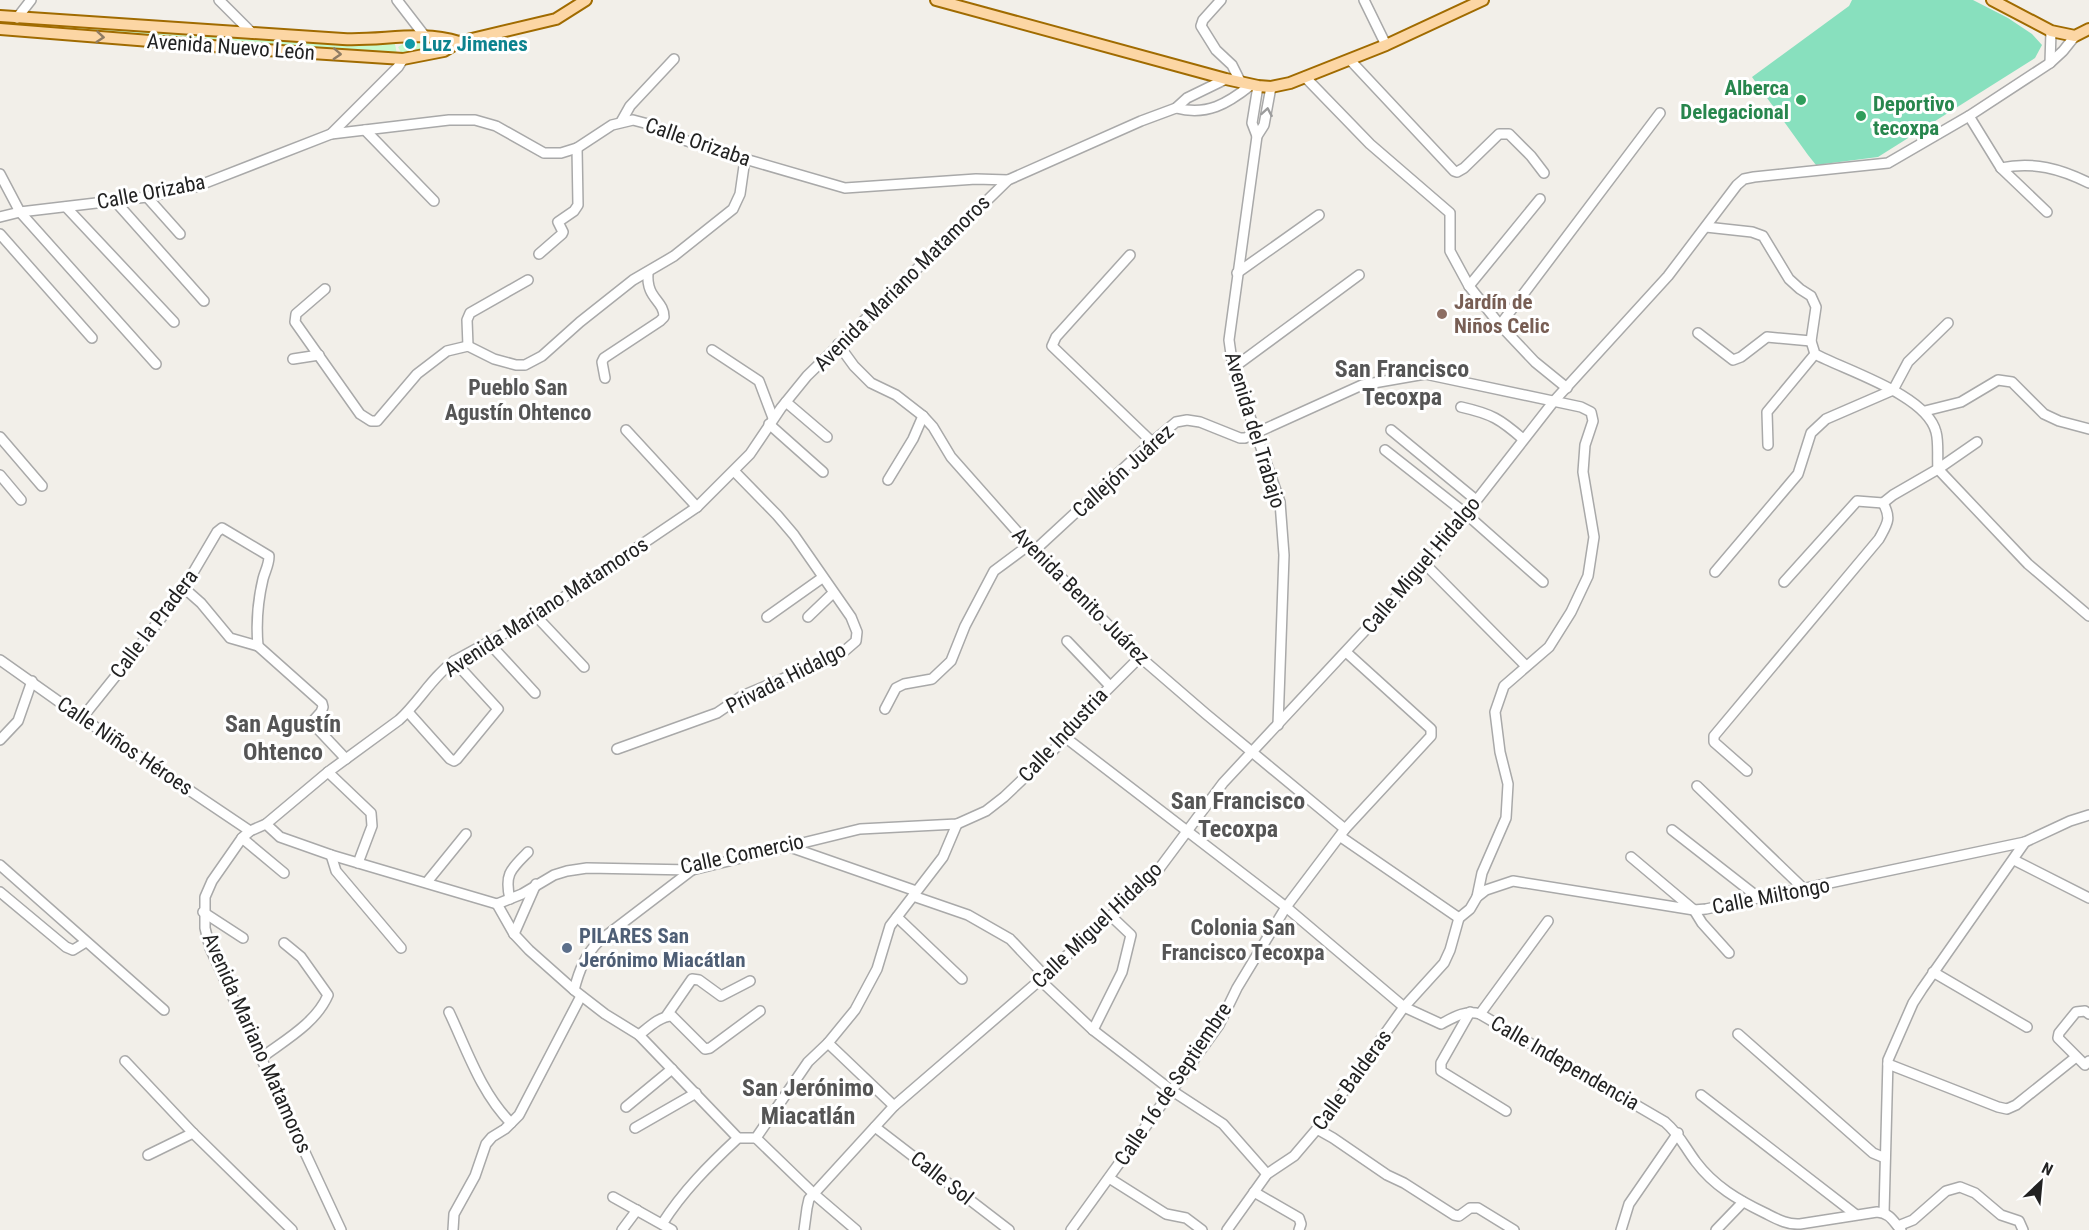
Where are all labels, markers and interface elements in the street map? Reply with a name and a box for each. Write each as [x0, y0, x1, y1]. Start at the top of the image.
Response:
street label: Avenida Nuevo León [146, 29, 316, 65]
one-way arrow [96, 30, 105, 43]
place label: Luz Jimenes [422, 32, 528, 56]
marker: Luz Jimenes [403, 37, 417, 51]
one-way arrow [332, 47, 341, 60]
place label: Alberca Delegacional [1680, 76, 1789, 124]
place label: Deportivo tecoxpa [1873, 92, 1955, 140]
marker: Alberca Delegacional [1794, 93, 1808, 107]
one-way arrow [1260, 108, 1272, 117]
marker: Deportivo tecoxpa [1854, 109, 1868, 123]
street label: Calle Orizaba [642, 113, 754, 171]
street label: Calle Orizaba [95, 170, 207, 214]
street label: Avenida Mariano Matamoros [809, 190, 995, 376]
place label: Jardín de Niños Celic [1454, 290, 1550, 338]
marker: Jardín de Niños Celic [1435, 307, 1449, 321]
street label: Avenida del Trabajo [1220, 349, 1290, 511]
district label: San Francisco Tecoxpa [1335, 355, 1469, 411]
district label: Pueblo San Agustín Ohtenco [445, 375, 591, 425]
street label: Callejón Juárez [1068, 419, 1178, 523]
street label: Calle Miguel Hidalgo [1357, 492, 1485, 638]
street label: Avenida Benito Juárez [1008, 523, 1154, 669]
street label: Avenida Mariano Matamoros [440, 532, 652, 682]
street label: Calle la Pradera [105, 565, 203, 683]
street label: Privada Hidalgo [722, 638, 850, 718]
street label: Calle Industria [1014, 683, 1112, 787]
street label: Calle Niños Héroes [53, 692, 197, 800]
district label: San Agustín Ohtenco [225, 710, 341, 766]
district label: San Francisco Tecoxpa [1171, 787, 1305, 843]
street label: Calle Comercio [678, 829, 806, 879]
street label: Calle Miguel Hidalgo [1027, 857, 1167, 993]
street label: Calle Miltongo [1710, 873, 1832, 919]
district label: Colonia San Francisco Tecoxpa [1161, 915, 1325, 965]
place label: PILARES San Jerónimo Miacátlan [579, 924, 746, 972]
street label: Avenida Mariano Matamoros [198, 929, 316, 1157]
marker: PILARES San Jerónimo Miacátlan [560, 941, 574, 955]
street label: Calle 16 de Septiembre [1110, 998, 1236, 1170]
street label: Calle Independencia [1487, 1011, 1643, 1115]
street label: Calle Balderas [1307, 1025, 1397, 1135]
district label: San Jerónimo Miacatlán [742, 1074, 874, 1130]
street label: Calle Sol [906, 1146, 978, 1210]
north arrow [2011, 1152, 2071, 1212]
text: N [2039, 1158, 2056, 1180]

